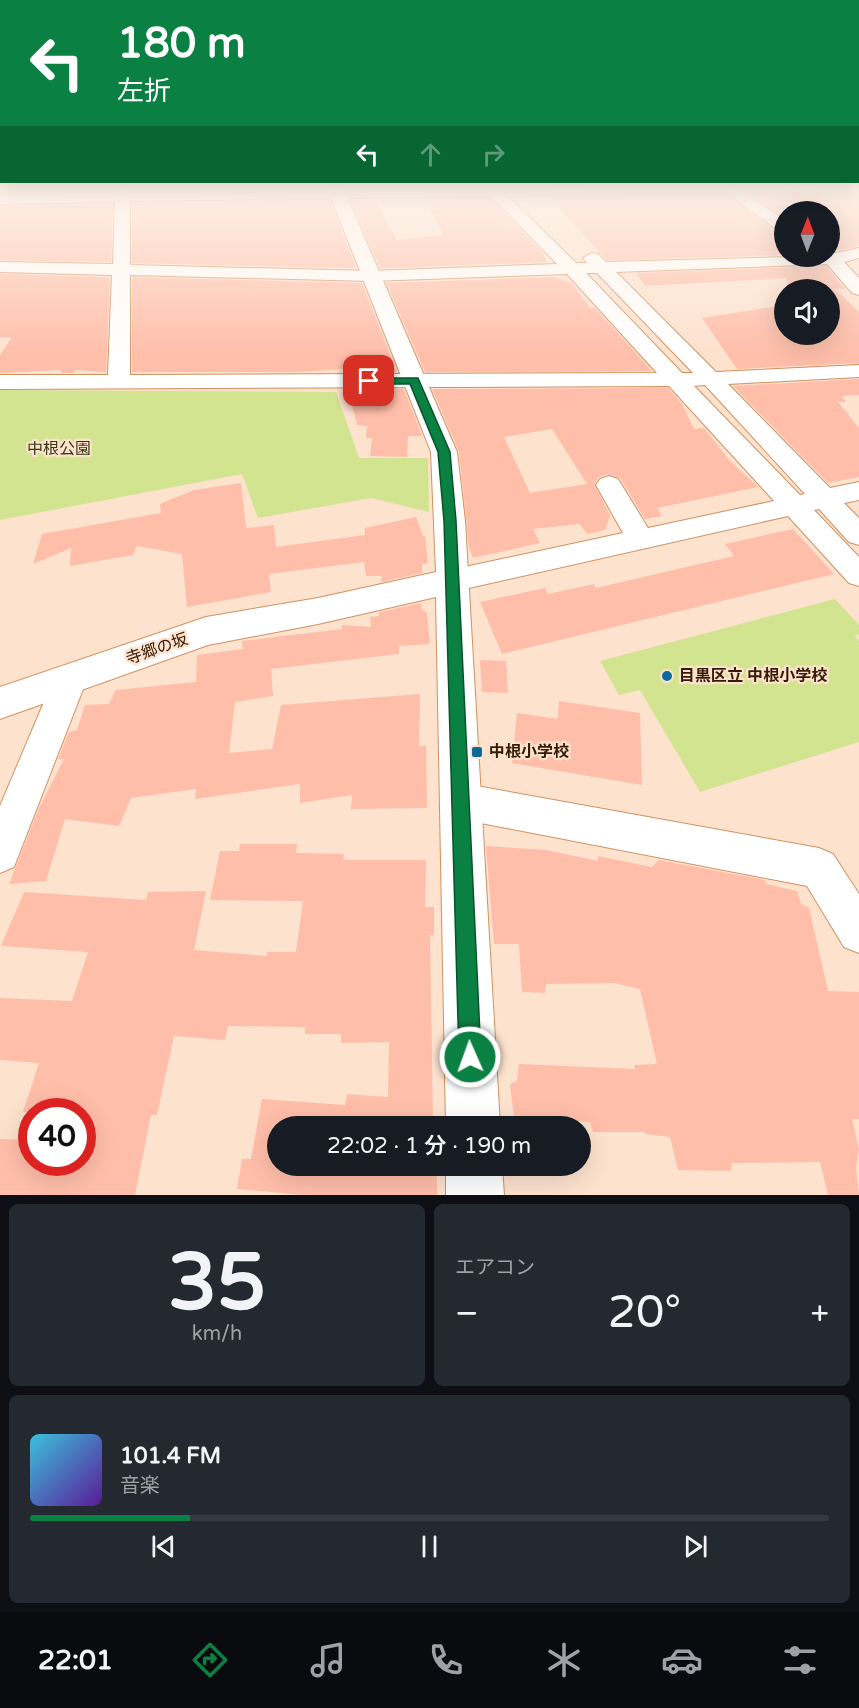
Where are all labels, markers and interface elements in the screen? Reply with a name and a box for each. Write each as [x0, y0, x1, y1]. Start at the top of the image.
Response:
text: 180 m [117, 18, 246, 69]
icon: left [18, 24, 96, 102]
text: 左折 [117, 75, 171, 108]
icon: left [351, 138, 384, 171]
icon: ahead [414, 138, 447, 171]
icon: right [477, 138, 510, 171]
north arrow [774, 201, 840, 267]
map controls [774, 201, 840, 345]
button: sound [774, 279, 840, 345]
pin [343, 355, 394, 406]
icon: arrive [352, 364, 385, 397]
park label: 中根公園 [27, 439, 91, 459]
street label: 寺郷の坂 [123, 629, 191, 669]
place label: 目黒区立 中根小学校 [679, 666, 827, 686]
marker: 目黒区立 中根小学校 [660, 669, 674, 683]
place label: 中根小学校 [489, 742, 569, 762]
marker: 中根小学校 [470, 745, 484, 759]
position arrow [438, 1025, 502, 1089]
speed limit sign: 40 [18, 1098, 96, 1176]
text: 22:02 · 1 分 · 190 m [327, 1133, 531, 1159]
text: 35 [168, 1236, 266, 1330]
text: エアコン [455, 1256, 535, 1280]
text: 20° [608, 1286, 681, 1340]
text: − [455, 1294, 479, 1333]
text: + [810, 1294, 829, 1333]
text: km/h [192, 1322, 242, 1346]
text: 101.4 FM [120, 1443, 221, 1469]
text: 音楽 [120, 1474, 160, 1498]
icon: previous [147, 1530, 180, 1563]
icon: pause [413, 1530, 446, 1563]
icon: next [679, 1530, 712, 1563]
icon: directions [189, 1639, 231, 1681]
icon: music [307, 1639, 349, 1681]
icon: phone [425, 1639, 467, 1681]
icon: climate [543, 1639, 585, 1681]
icon: car [661, 1639, 703, 1681]
icon: filters [779, 1639, 821, 1681]
text: 22:01 [38, 1644, 113, 1677]

